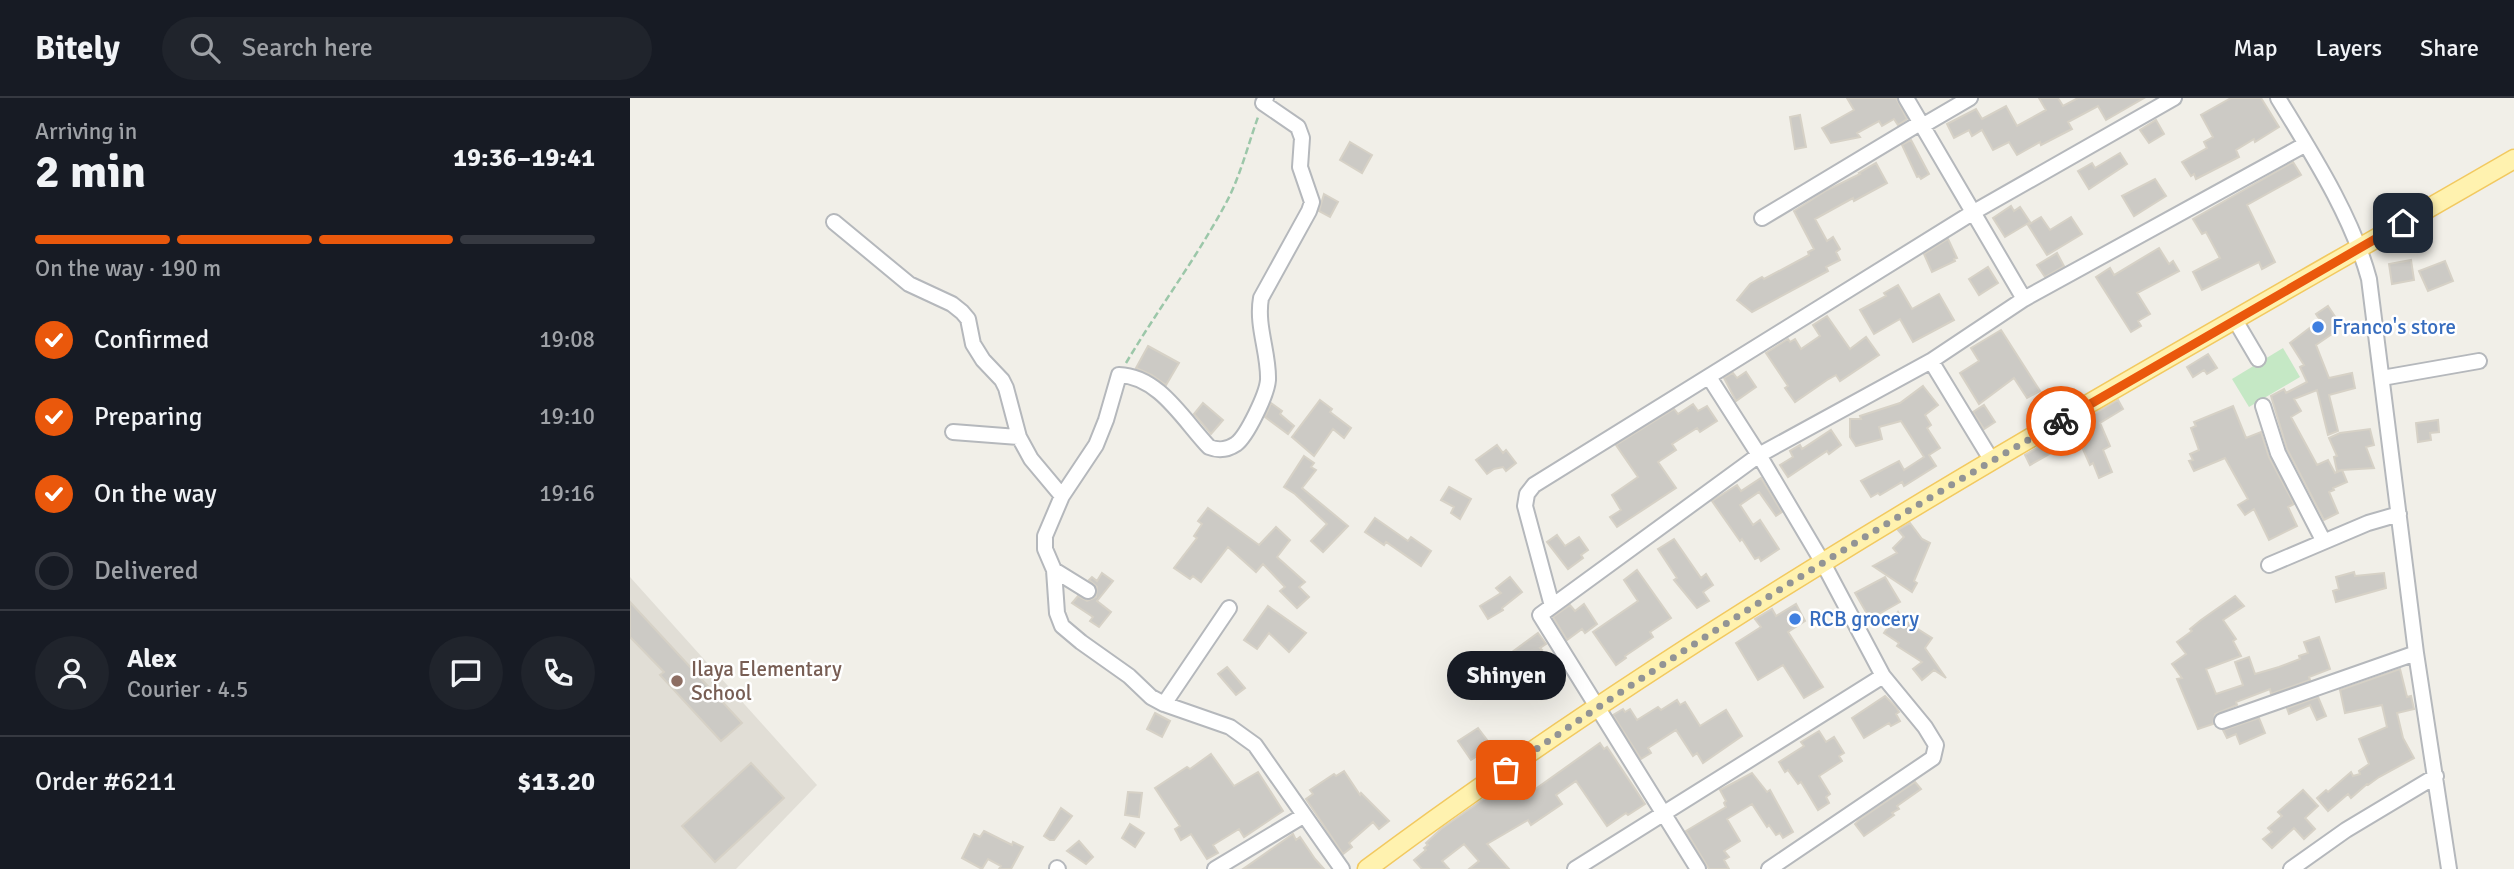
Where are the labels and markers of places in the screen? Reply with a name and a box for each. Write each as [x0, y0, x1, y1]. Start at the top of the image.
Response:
pin [2373, 193, 2433, 253]
place label: Franco's store [2332, 314, 2456, 340]
marker: Franco's store [2310, 319, 2326, 335]
place label: RCB grocery [1809, 606, 1919, 632]
marker: RCB grocery [1787, 611, 1803, 627]
callout: Shinyen [1446, 651, 1566, 700]
place label: Ilaya Elementary School [691, 656, 842, 706]
marker: Ilaya Elementary School [669, 673, 685, 689]
pin [1476, 740, 1536, 800]

